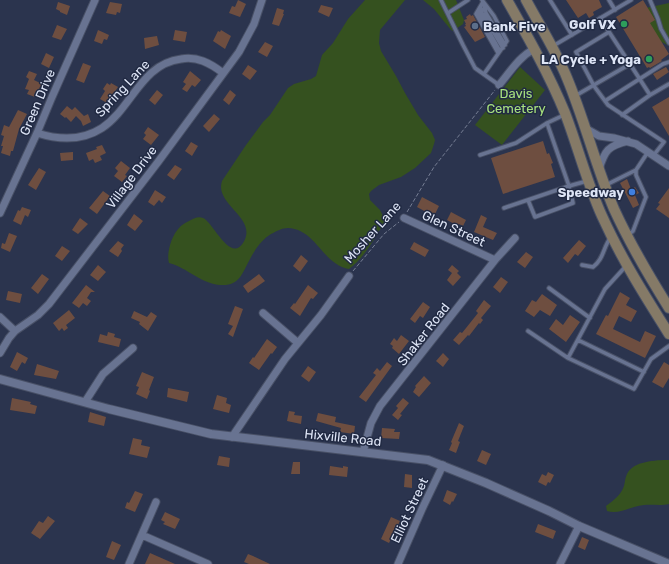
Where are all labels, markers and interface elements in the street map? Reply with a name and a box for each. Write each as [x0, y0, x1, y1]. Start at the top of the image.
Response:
place label: Golf VX [569, 17, 616, 32]
place label: Bank Five [483, 19, 546, 34]
marker: Golf VX [619, 19, 629, 29]
marker: Bank Five [470, 21, 480, 31]
place label: LA Cycle + Yoga [541, 52, 641, 67]
marker: LA Cycle + Yoga [644, 54, 654, 64]
street label: Spring Lane [92, 57, 153, 121]
street label: Green Drive [17, 67, 58, 138]
park label: Davis Cemetery [486, 86, 546, 116]
street label: Village Drive [103, 143, 161, 212]
place label: Speedway [558, 185, 624, 200]
marker: Speedway [627, 187, 637, 197]
street label: Mosher Lane [341, 199, 404, 266]
street label: Glen Street [420, 207, 488, 250]
street label: Shaker Road [394, 300, 453, 369]
street label: Hixville Road [304, 426, 382, 449]
street label: Elliot Street [388, 475, 431, 545]

